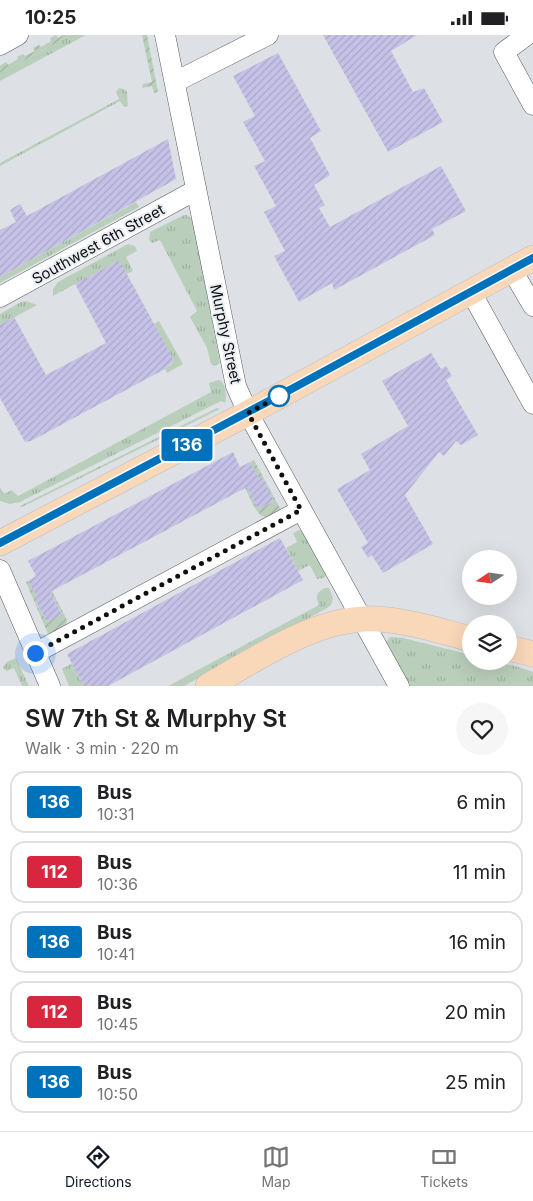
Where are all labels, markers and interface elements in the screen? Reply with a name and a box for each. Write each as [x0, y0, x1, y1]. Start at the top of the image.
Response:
text: 10:25 [25, 6, 76, 29]
street label: Southwest 6th Street [28, 200, 168, 288]
street label: Murphy Street [206, 283, 246, 386]
unlabelled marker [268, 385, 290, 407]
line badge: 136 [158, 429, 216, 461]
text: 136 [171, 434, 203, 455]
north arrow [462, 550, 518, 605]
map controls [462, 550, 517, 670]
button: layers [462, 615, 517, 670]
your location [23, 641, 48, 666]
button: heart [456, 703, 508, 755]
text: SW 7th St & Murphy St [25, 704, 286, 733]
text: Walk · 3 min · 220 m [25, 738, 179, 758]
text: Bus [97, 781, 132, 804]
text: 136 [39, 791, 70, 812]
text: 6 min [456, 791, 506, 814]
text: 10:31 [97, 804, 135, 824]
text: Bus [97, 851, 132, 874]
text: 112 [41, 861, 68, 882]
text: 11 min [453, 861, 506, 884]
text: 10:36 [97, 874, 138, 894]
text: Bus [97, 921, 132, 944]
text: 136 [39, 931, 70, 952]
text: 16 min [449, 931, 506, 954]
text: 10:41 [97, 944, 135, 964]
text: Bus [97, 991, 132, 1014]
text: 112 [41, 1001, 68, 1022]
text: 20 min [445, 1001, 506, 1024]
text: 10:45 [97, 1014, 138, 1034]
text: Bus [97, 1061, 132, 1084]
text: 136 [39, 1071, 70, 1092]
text: 25 min [445, 1071, 506, 1094]
text: 10:50 [97, 1084, 138, 1104]
tab: Directions [65, 1143, 132, 1190]
tab: Map [261, 1143, 291, 1190]
tab: Tickets [420, 1143, 468, 1190]

